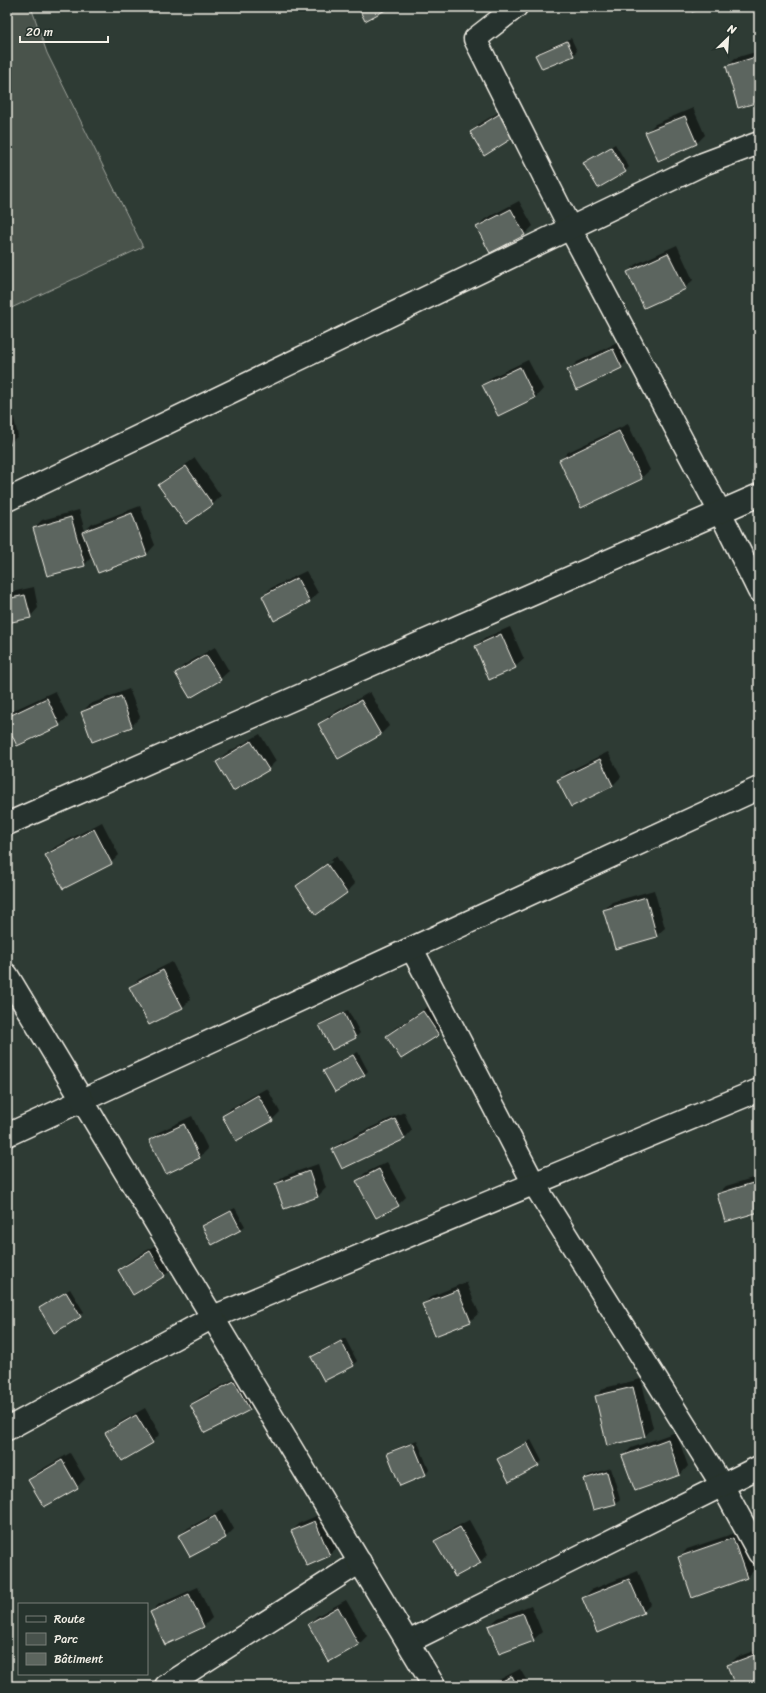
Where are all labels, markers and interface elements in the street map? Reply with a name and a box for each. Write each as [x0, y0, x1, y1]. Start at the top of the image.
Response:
scale bar [20, 18, 108, 44]
north arrow [708, 18, 748, 58]
text: N [724, 19, 740, 40]
text: 20 m [26, 21, 53, 43]
legend [18, 1603, 148, 1675]
text: Route [54, 1608, 85, 1630]
text: Parc [54, 1628, 78, 1650]
text: Bâtiment [54, 1648, 103, 1670]

